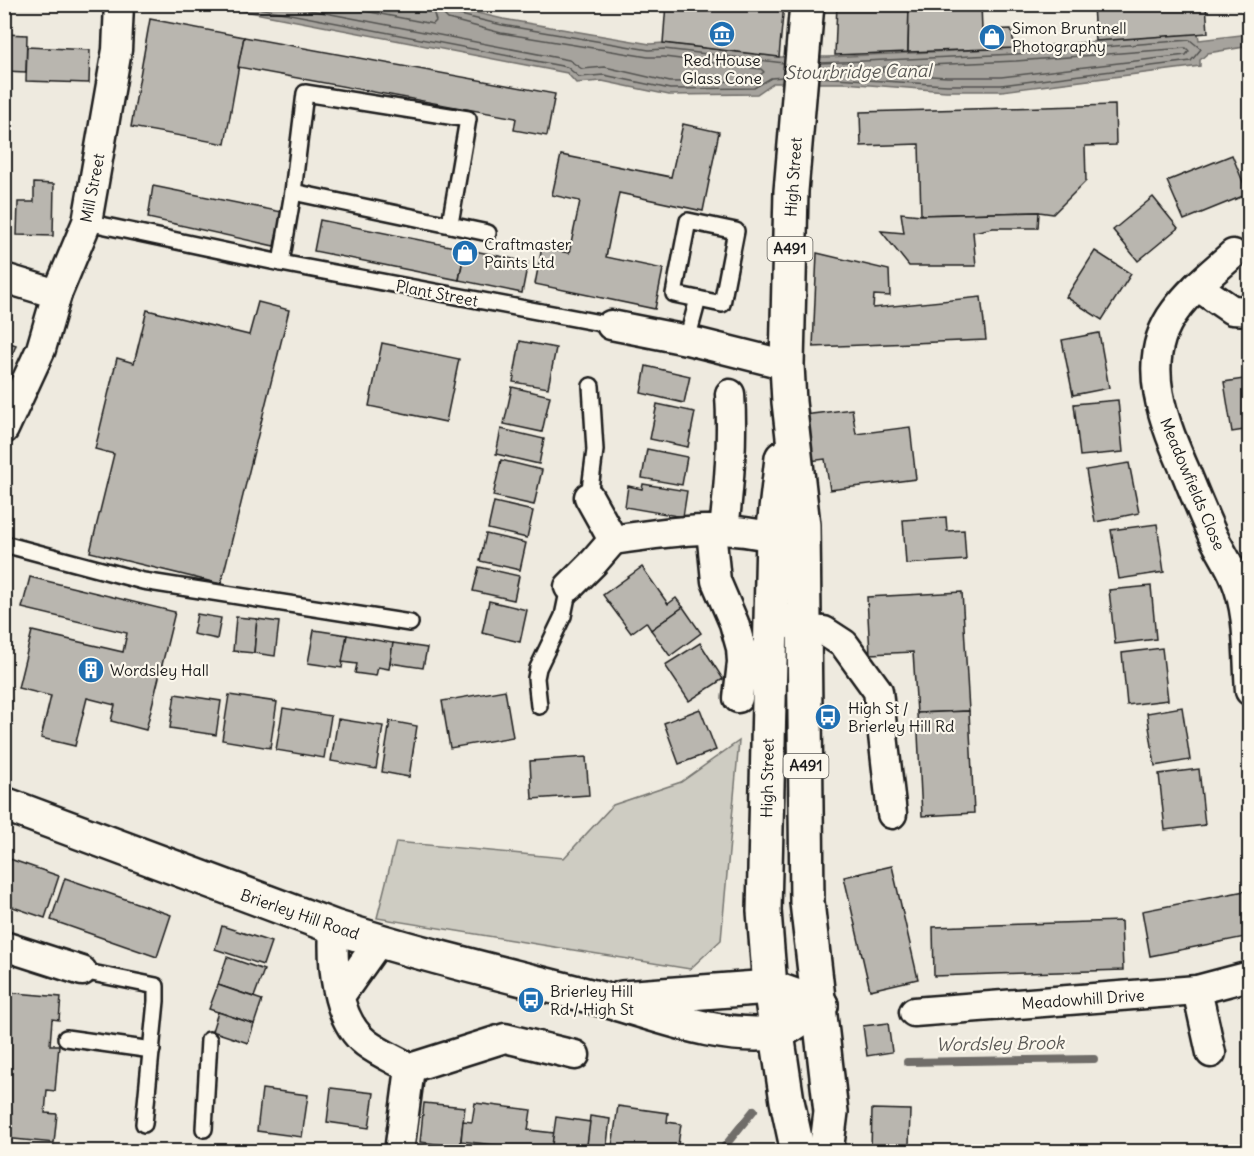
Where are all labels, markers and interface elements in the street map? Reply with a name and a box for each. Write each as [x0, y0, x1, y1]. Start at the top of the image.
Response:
place label: Simon Bruntnell Photography [1012, 18, 1127, 56]
museum icon: Red House Glass Cone [707, 19, 737, 49]
shop icon: Simon Bruntnell Photography [977, 22, 1007, 52]
place label: Red House Glass Cone [682, 50, 762, 88]
water label: Stourbridge Canal [785, 59, 934, 84]
street label: High Street [780, 136, 806, 217]
street label: Mill Street [75, 151, 109, 224]
place label: Craftmaster Paints Ltd [484, 234, 572, 272]
road number: A491 [768, 237, 812, 261]
shop icon: Craftmaster Paints Ltd [450, 238, 480, 268]
street label: Plant Street [394, 275, 480, 311]
street label: Meadowfields Close [1156, 415, 1230, 553]
building icon: Wordsley Hall [76, 655, 106, 685]
place label: Wordsley Hall [110, 660, 209, 680]
place label: High St / Brierley Hill Rd [848, 698, 954, 736]
bus stop icon: High St / Brierley Hill Rd [813, 702, 843, 732]
street label: High Street [756, 737, 778, 818]
road number: A491 [784, 754, 828, 778]
street label: Brierley Hill Road [238, 884, 362, 944]
place label: Brierley Hill Rd / High St [550, 981, 635, 1019]
bus stop icon: Brierley Hill Rd / High St [516, 985, 546, 1015]
street label: Meadowhill Drive [1021, 985, 1145, 1013]
water label: Wordsley Brook [936, 1031, 1066, 1056]

